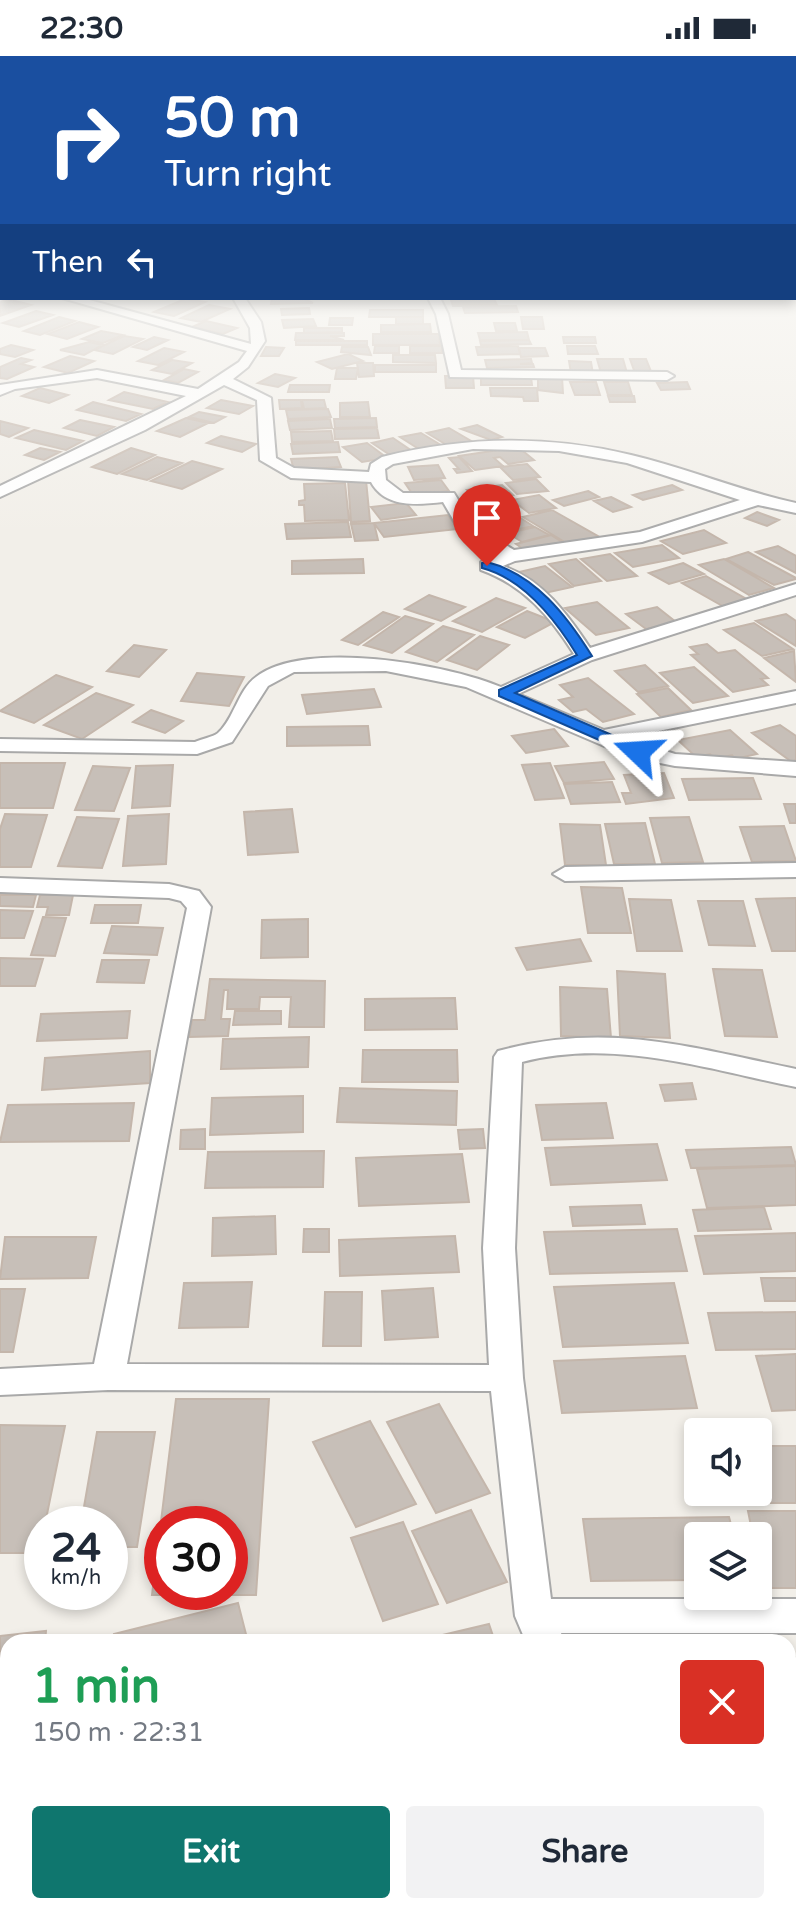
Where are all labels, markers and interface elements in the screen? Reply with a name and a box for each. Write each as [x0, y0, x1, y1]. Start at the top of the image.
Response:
text: 22:30 [40, 10, 123, 47]
text: 50 m [164, 85, 300, 152]
icon: right [32, 88, 136, 192]
text: Turn right [164, 153, 331, 196]
icon: left [120, 240, 164, 284]
text: Then [32, 244, 104, 281]
pin [453, 484, 521, 566]
icon: arrive [465, 496, 509, 540]
position arrow [596, 710, 680, 794]
map controls [684, 1418, 772, 1610]
button: sound [684, 1418, 772, 1506]
speed limit sign: 30 [144, 1506, 248, 1610]
button: layers [684, 1522, 772, 1610]
text: 24 [51, 1524, 101, 1572]
text: km/h [51, 1566, 101, 1590]
text: 1 min [32, 1658, 160, 1716]
button: close [680, 1660, 764, 1744]
text: 150 m · 22:31 [32, 1717, 204, 1748]
button: Exit [32, 1806, 390, 1898]
button: Share [406, 1806, 764, 1898]

